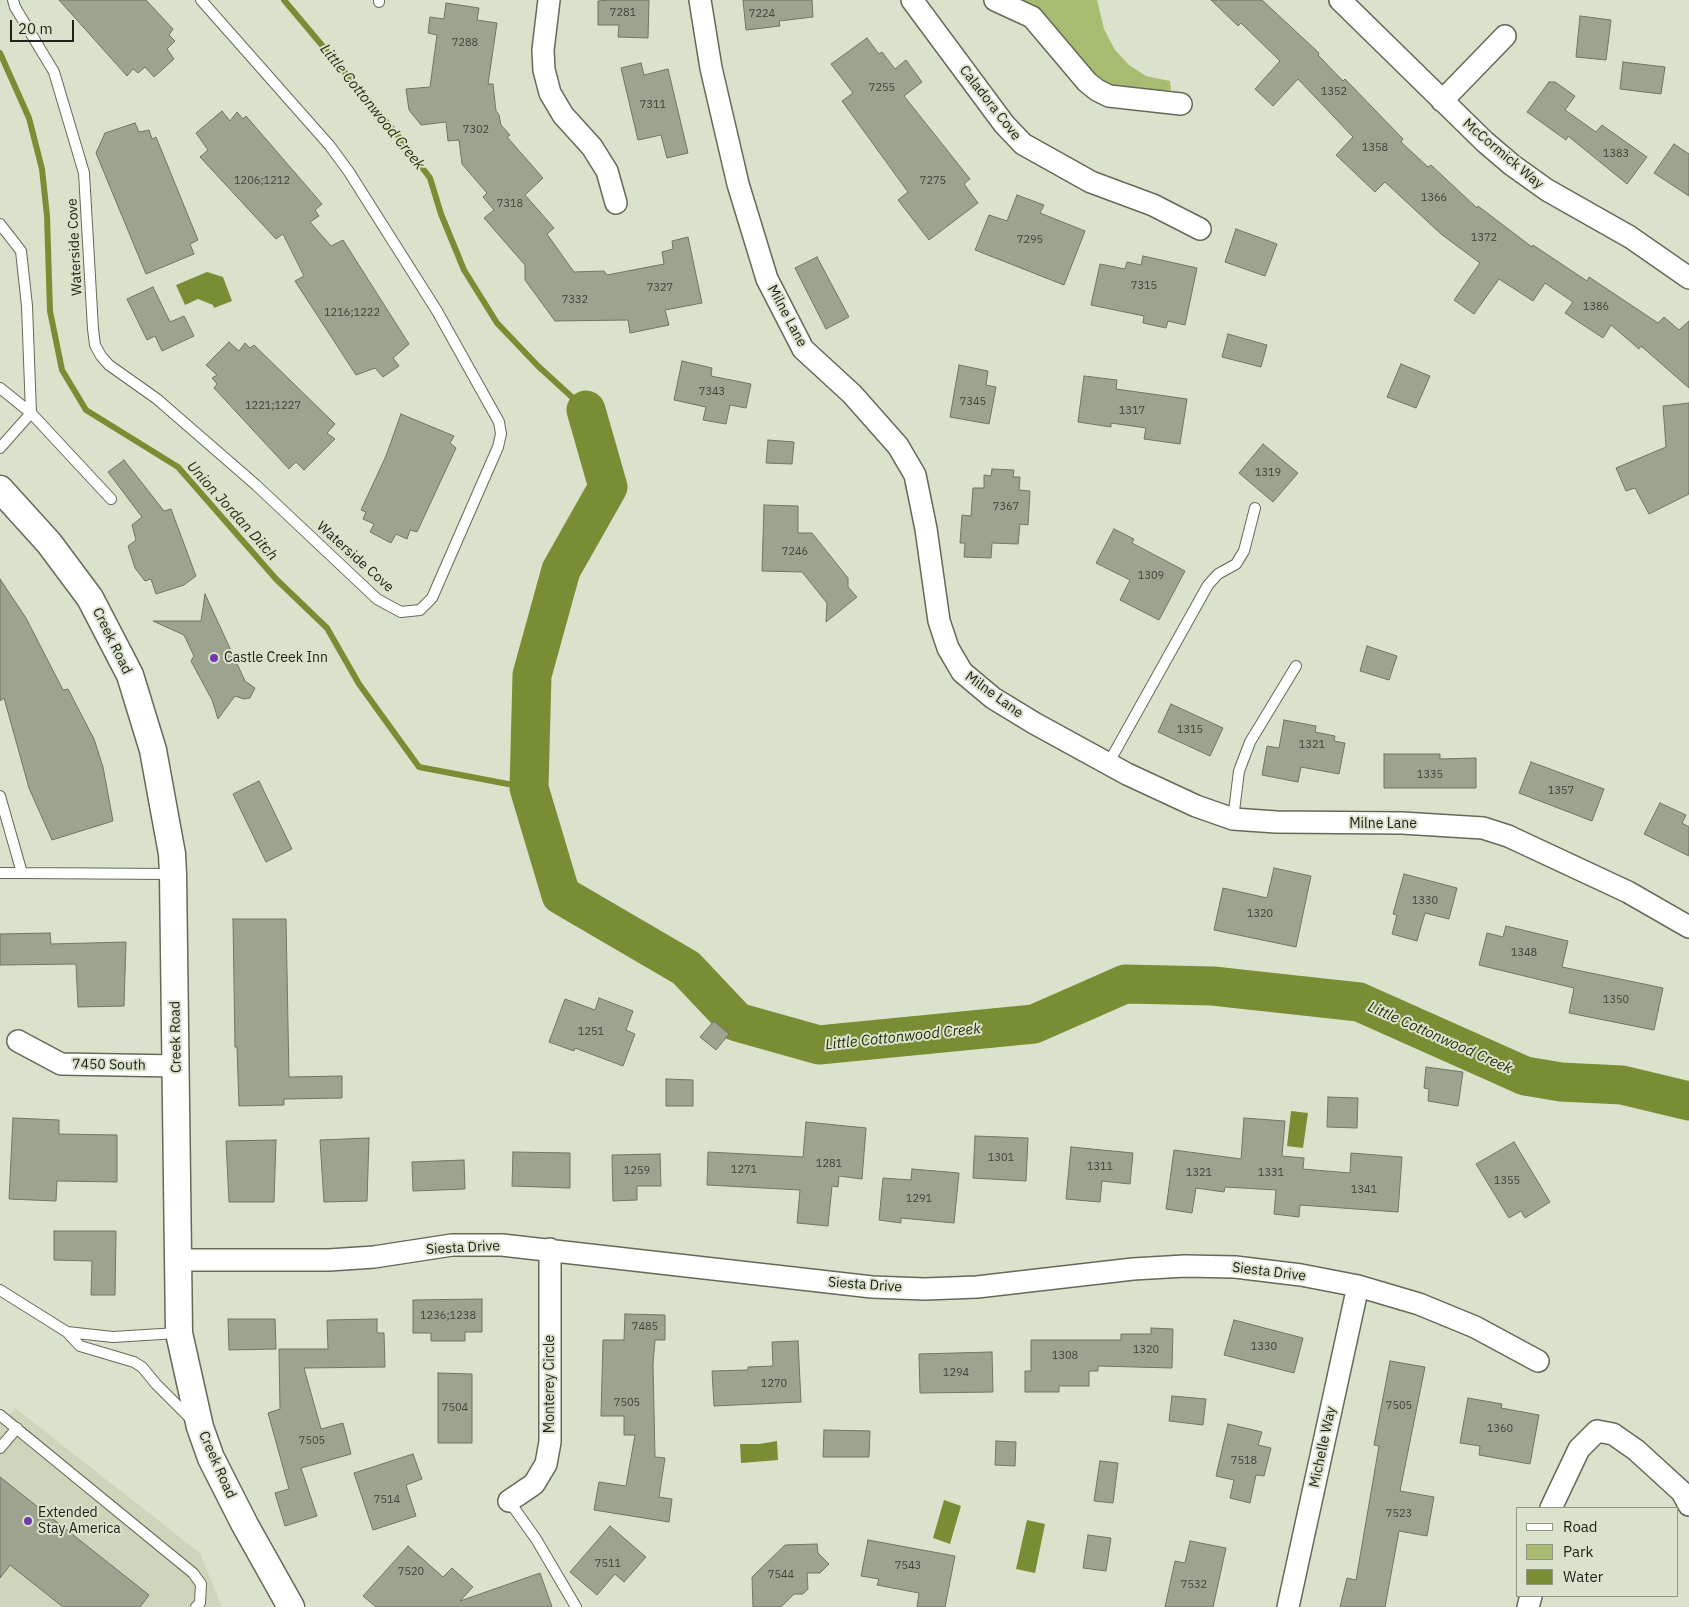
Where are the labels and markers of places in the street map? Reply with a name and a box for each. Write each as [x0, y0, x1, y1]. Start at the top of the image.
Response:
place label: Castle Creek Inn [224, 650, 328, 666]
marker: Castle Creek Inn [208, 652, 220, 664]
place label: Extended Stay America [38, 1505, 121, 1538]
marker: Extended Stay America [22, 1515, 34, 1527]

